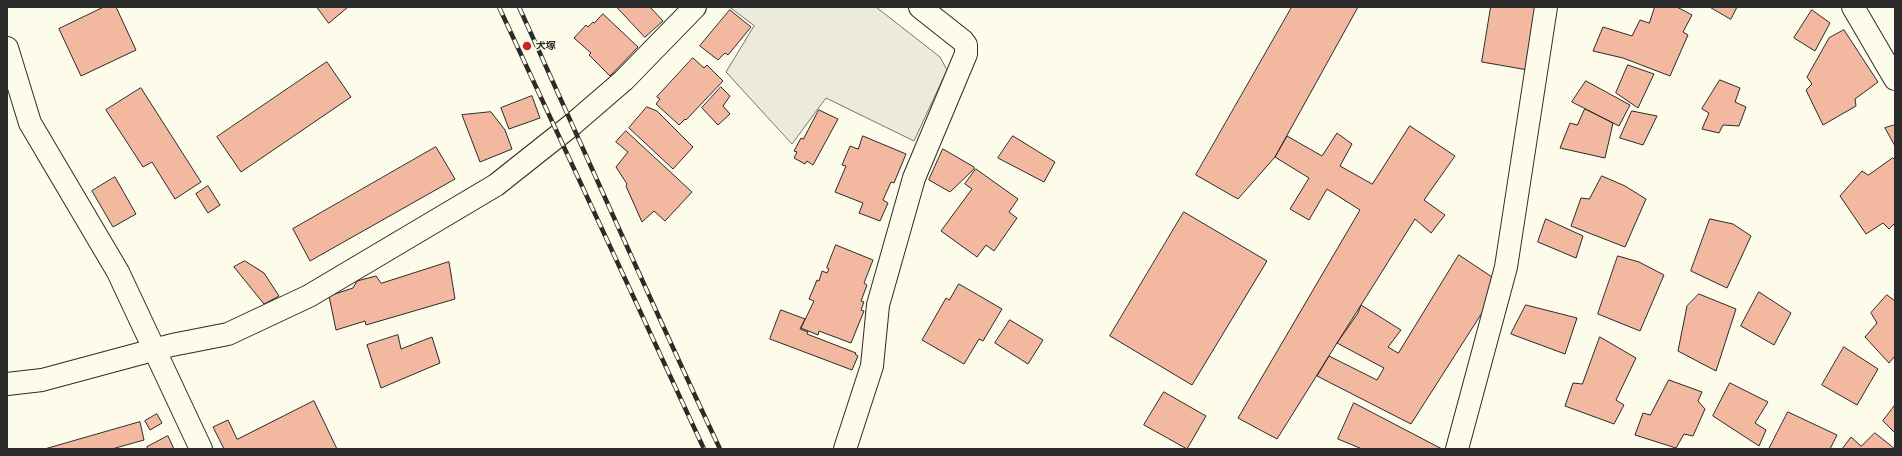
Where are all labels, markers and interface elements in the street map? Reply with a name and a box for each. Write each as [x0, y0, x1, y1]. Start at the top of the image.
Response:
marker: 犬塚 [521, 40, 533, 52]
place label: 犬塚 [536, 40, 556, 52]

